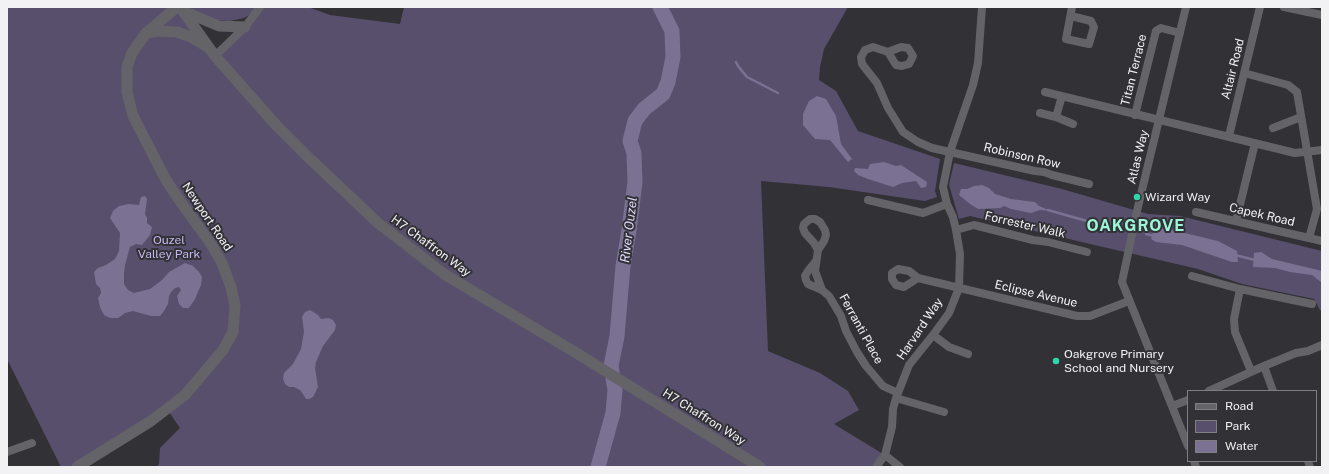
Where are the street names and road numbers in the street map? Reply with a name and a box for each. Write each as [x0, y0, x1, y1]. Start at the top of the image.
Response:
street label: Titan Terrace [1118, 33, 1150, 107]
street label: Altair Road [1219, 37, 1247, 101]
street label: Atlas Way [1124, 128, 1152, 186]
street label: Robinson Row [982, 140, 1062, 172]
street label: Newport Road [179, 180, 235, 254]
street label: Capek Road [1228, 200, 1296, 230]
street label: Forrester Walk [983, 209, 1067, 241]
street label: H7 Chaffron Way [388, 212, 474, 280]
street label: Eclipse Avenue [993, 277, 1079, 311]
street label: Ferranti Place [836, 291, 886, 367]
street label: Harvard Way [894, 295, 946, 363]
street label: H7 Chaffron Way [660, 386, 748, 448]

